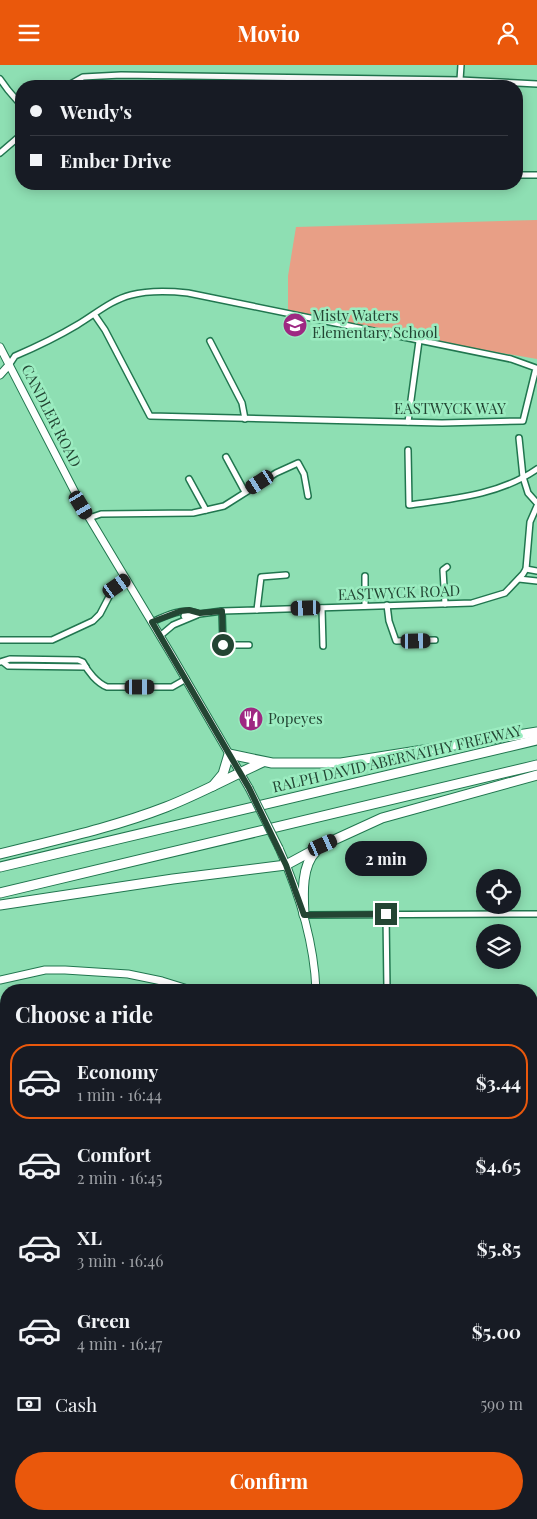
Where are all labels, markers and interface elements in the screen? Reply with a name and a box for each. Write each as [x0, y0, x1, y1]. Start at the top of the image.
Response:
text: Movio [237, 18, 300, 48]
icon: menu [15, 19, 43, 47]
icon: person [494, 19, 522, 47]
text: Wendy's [60, 98, 132, 124]
text: Ember Drive [60, 147, 171, 173]
place label: Misty Waters Elementary School [312, 305, 438, 342]
school or university icon: Misty Waters Elementary School [282, 312, 308, 338]
street label: CANDLER ROAD [17, 361, 86, 470]
street label: EASTWYCK WAY [394, 398, 506, 418]
car [243, 468, 276, 496]
car [66, 488, 95, 522]
car [100, 571, 133, 601]
street label: EASTWYCK ROAD [337, 580, 461, 604]
car [290, 600, 321, 616]
car [400, 633, 431, 649]
route start [212, 634, 234, 656]
car [125, 680, 155, 695]
restaurant icon: Popeyes [238, 706, 264, 732]
place label: Popeyes [268, 708, 323, 728]
street label: RALPH DAVID ABERNATHY FREEWAY [270, 720, 524, 796]
car [306, 832, 339, 858]
callout: 2 min [345, 841, 427, 877]
text: 2 min [365, 848, 407, 869]
map controls [476, 869, 521, 969]
button: locate [476, 869, 521, 914]
route end [375, 903, 397, 925]
button: layers [476, 924, 521, 969]
text: Choose a ride [15, 999, 153, 1029]
text: Economy [77, 1058, 158, 1084]
icon: car [17, 1059, 62, 1104]
text: $3.44 [476, 1069, 521, 1095]
text: 1 min · 16:44 [77, 1084, 162, 1105]
text: Comfort [77, 1141, 151, 1167]
icon: car [17, 1142, 62, 1187]
text: $4.65 [476, 1152, 521, 1178]
text: 2 min · 16:45 [77, 1167, 162, 1188]
text: XL [77, 1224, 102, 1250]
icon: car [17, 1225, 62, 1270]
text: $5.85 [477, 1235, 521, 1261]
text: 3 min · 16:46 [77, 1250, 163, 1271]
text: Green [77, 1307, 130, 1333]
icon: car [17, 1308, 62, 1353]
text: $5.00 [472, 1318, 521, 1344]
text: 4 min · 16:47 [77, 1333, 162, 1354]
icon: cash [15, 1390, 43, 1418]
text: Cash [55, 1391, 97, 1417]
text: 590 m [480, 1393, 523, 1414]
button: Confirm [15, 1452, 523, 1510]

